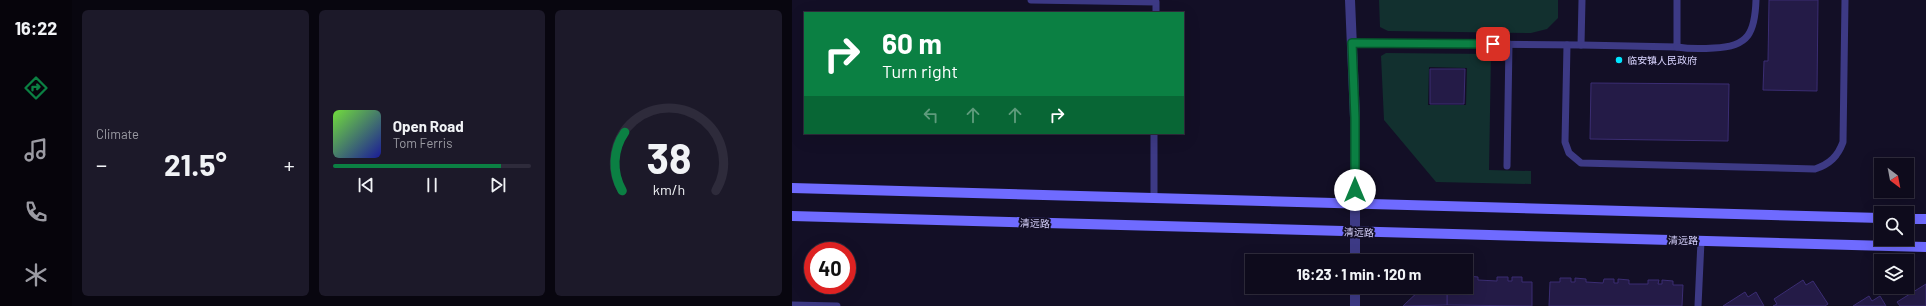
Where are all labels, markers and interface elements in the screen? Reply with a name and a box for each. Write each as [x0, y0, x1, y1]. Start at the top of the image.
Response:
text: 16:22 [15, 17, 57, 39]
text: 60 m [882, 26, 942, 60]
pin [1476, 27, 1510, 61]
icon: right [816, 28, 868, 80]
icon: arrive [1482, 33, 1504, 55]
place label: 临安镇人民政府 [1627, 54, 1697, 66]
marker: 临安镇人民政府 [1614, 55, 1624, 65]
text: Turn right [882, 60, 958, 82]
icon: directions [22, 74, 50, 102]
icon: left [920, 104, 942, 126]
icon: ahead [962, 104, 984, 126]
icon: ahead [1004, 104, 1026, 126]
icon: right [1046, 104, 1068, 126]
text: Open Road [393, 117, 464, 135]
text: Climate [96, 126, 139, 142]
text: 38 [646, 132, 691, 182]
text: Tom Ferris [393, 135, 452, 151]
icon: music [22, 136, 50, 164]
text: 21.5° [164, 146, 227, 182]
text: − [96, 151, 107, 177]
text: + [284, 151, 295, 177]
north arrow [1874, 158, 1914, 198]
map controls [1874, 158, 1914, 294]
position arrow [1334, 169, 1376, 211]
icon: previous [355, 174, 377, 196]
icon: pause [421, 174, 443, 196]
icon: next [487, 174, 509, 196]
text: km/h [652, 181, 685, 198]
icon: phone [22, 198, 50, 226]
button: search [1874, 206, 1914, 246]
street label: 清远路 [1020, 216, 1050, 230]
street label: 清远路 [1344, 225, 1374, 239]
street label: 清远路 [1668, 234, 1698, 246]
speed limit sign: 40 [804, 242, 856, 294]
button: layers [1874, 254, 1914, 294]
icon: climate [22, 261, 50, 289]
text: 16:23 · 1 min · 120 m [1297, 265, 1421, 283]

